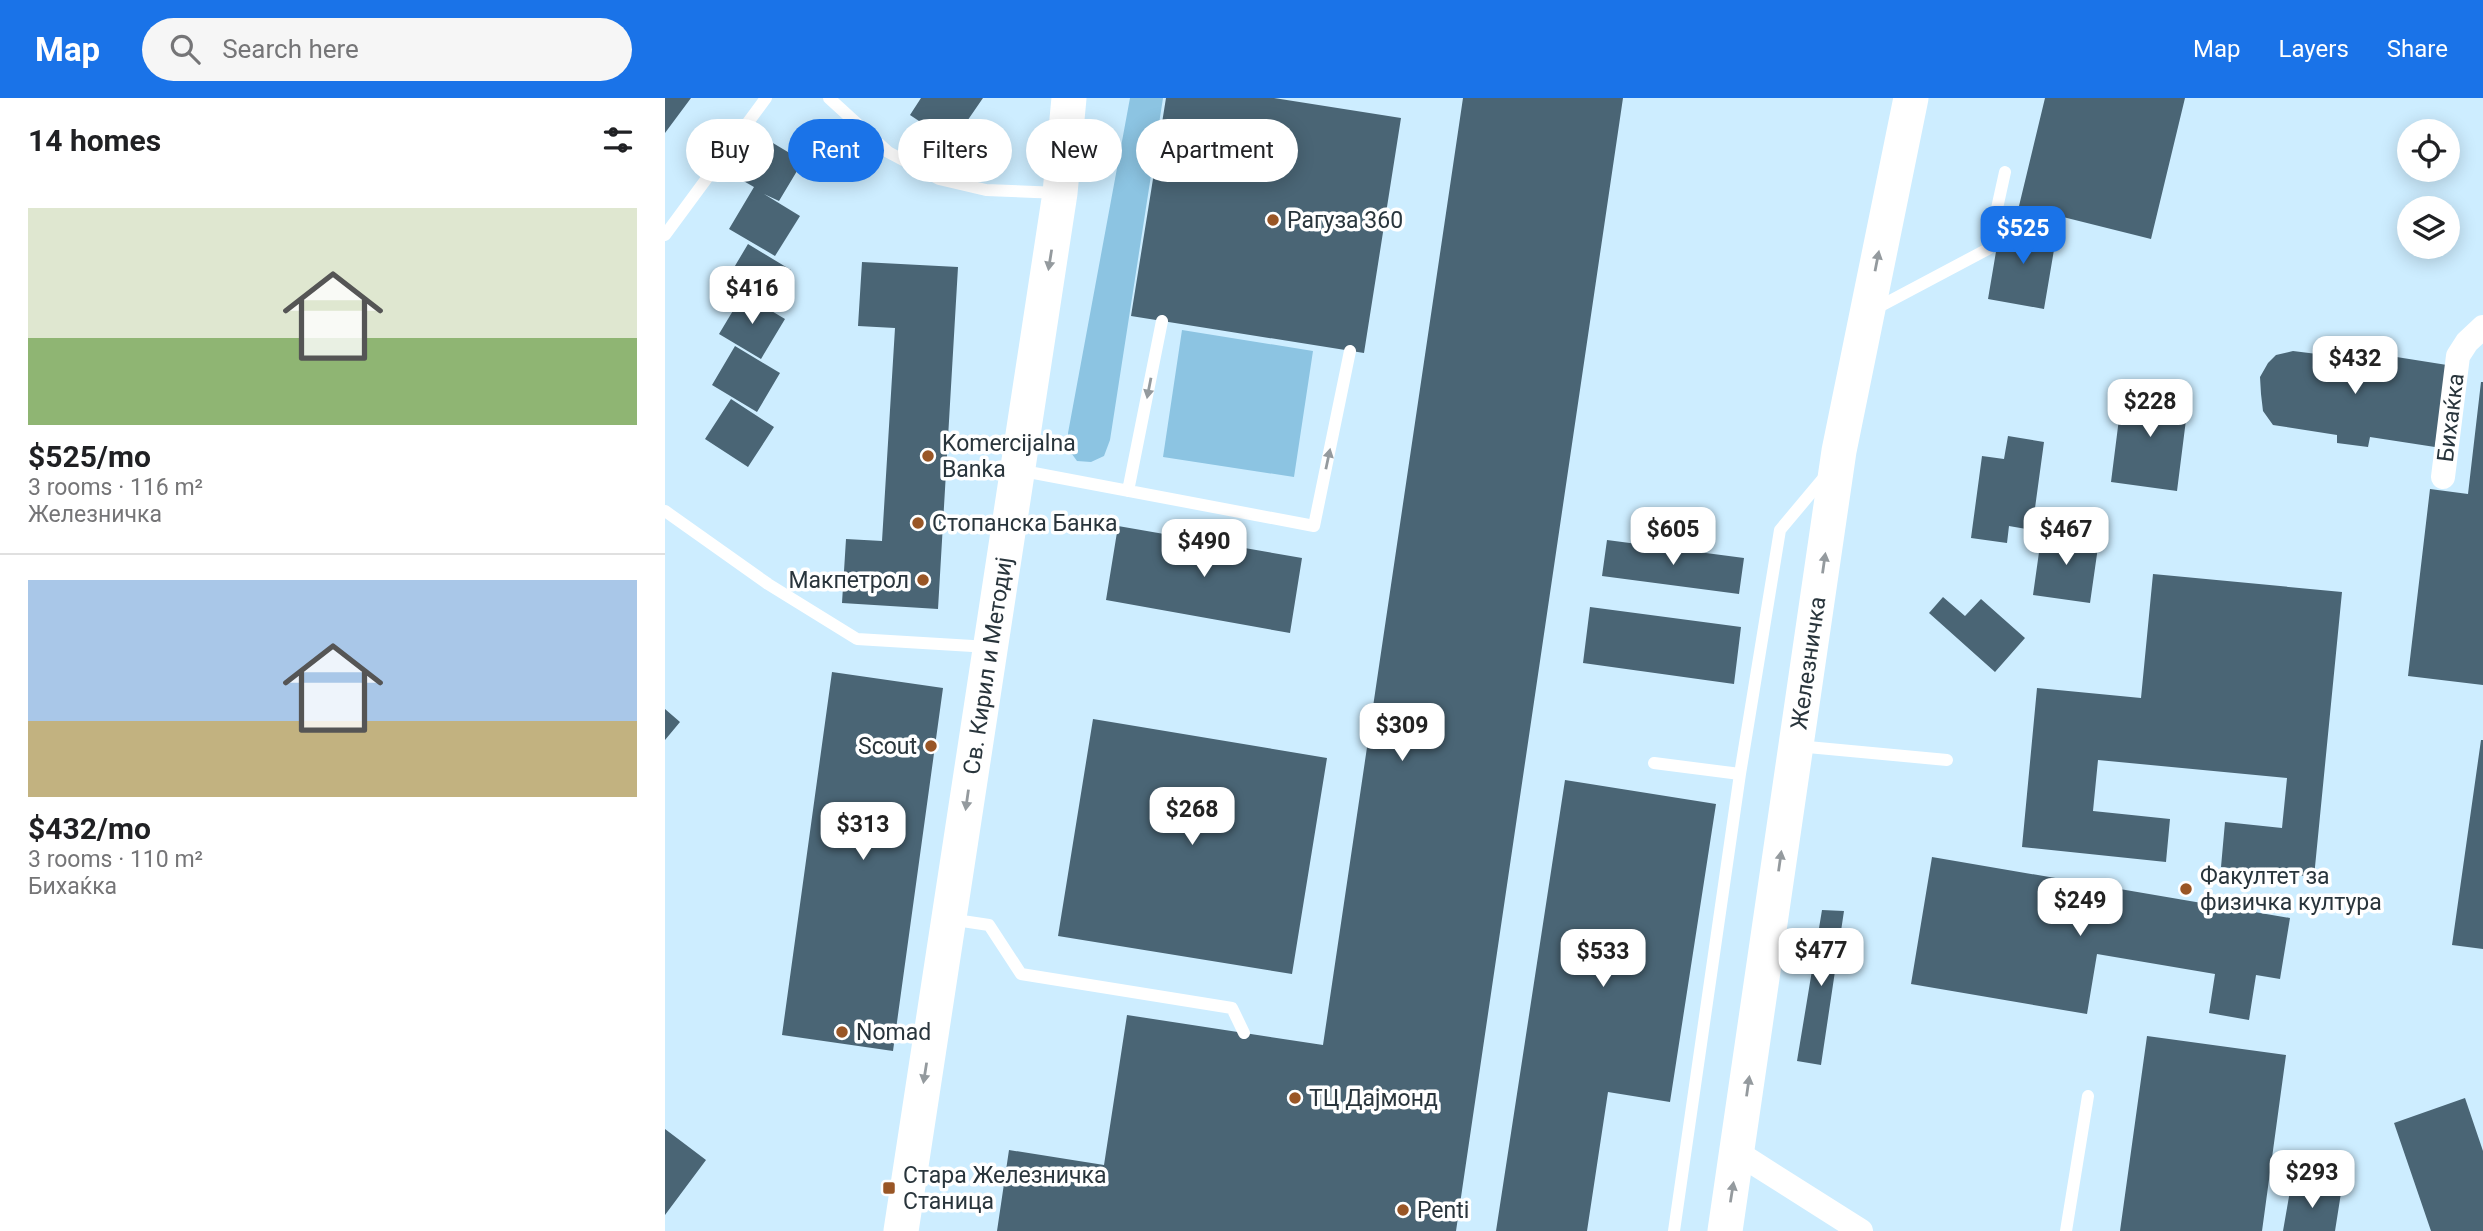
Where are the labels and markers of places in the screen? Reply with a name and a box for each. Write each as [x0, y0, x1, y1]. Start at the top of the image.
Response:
pin: $525 [1982, 206, 2064, 266]
place label: Рагуза 360 [1287, 207, 1403, 234]
marker: Рагуза 360 [1265, 212, 1281, 228]
pin: $416 [711, 266, 793, 326]
pin: $432 [2314, 336, 2396, 396]
pin: $228 [2109, 380, 2191, 439]
place label: Komercijalna Banka [942, 430, 1076, 483]
marker: Komercijalna Banka [920, 448, 936, 464]
pin: $605 [1632, 508, 1714, 567]
pin: $467 [2025, 508, 2107, 567]
place label: Стопанска Банка [932, 510, 1118, 537]
marker: Стопанска Банка [910, 515, 926, 531]
pin: $490 [1163, 519, 1245, 579]
place label: Макпетрол [788, 567, 909, 594]
marker: Макпетрол [915, 572, 931, 588]
pin: $309 [1361, 704, 1443, 763]
place label: Scout [858, 733, 917, 760]
marker: Scout [923, 738, 939, 754]
pin: $268 [1151, 788, 1233, 847]
pin: $313 [822, 802, 904, 862]
place label: Факултет за физичка култура [2200, 863, 2382, 916]
pin: $249 [2039, 878, 2121, 938]
marker: Факултет за физичка култура [2178, 881, 2194, 897]
pin: $477 [1780, 928, 1862, 988]
pin: $533 [1562, 930, 1644, 989]
place label: Nomad [856, 1019, 931, 1046]
marker: Nomad [834, 1024, 850, 1040]
place label: ТЦ Дајмонд [1309, 1085, 1438, 1112]
marker: ТЦ Дајмонд [1287, 1090, 1303, 1106]
pin: $293 [2271, 1150, 2353, 1210]
place label: Стара Железничка Станица [903, 1162, 1106, 1215]
marker: Стара Железничка Станица [881, 1180, 897, 1196]
place label: Penti [1417, 1197, 1469, 1224]
marker: Penti [1395, 1202, 1411, 1218]

